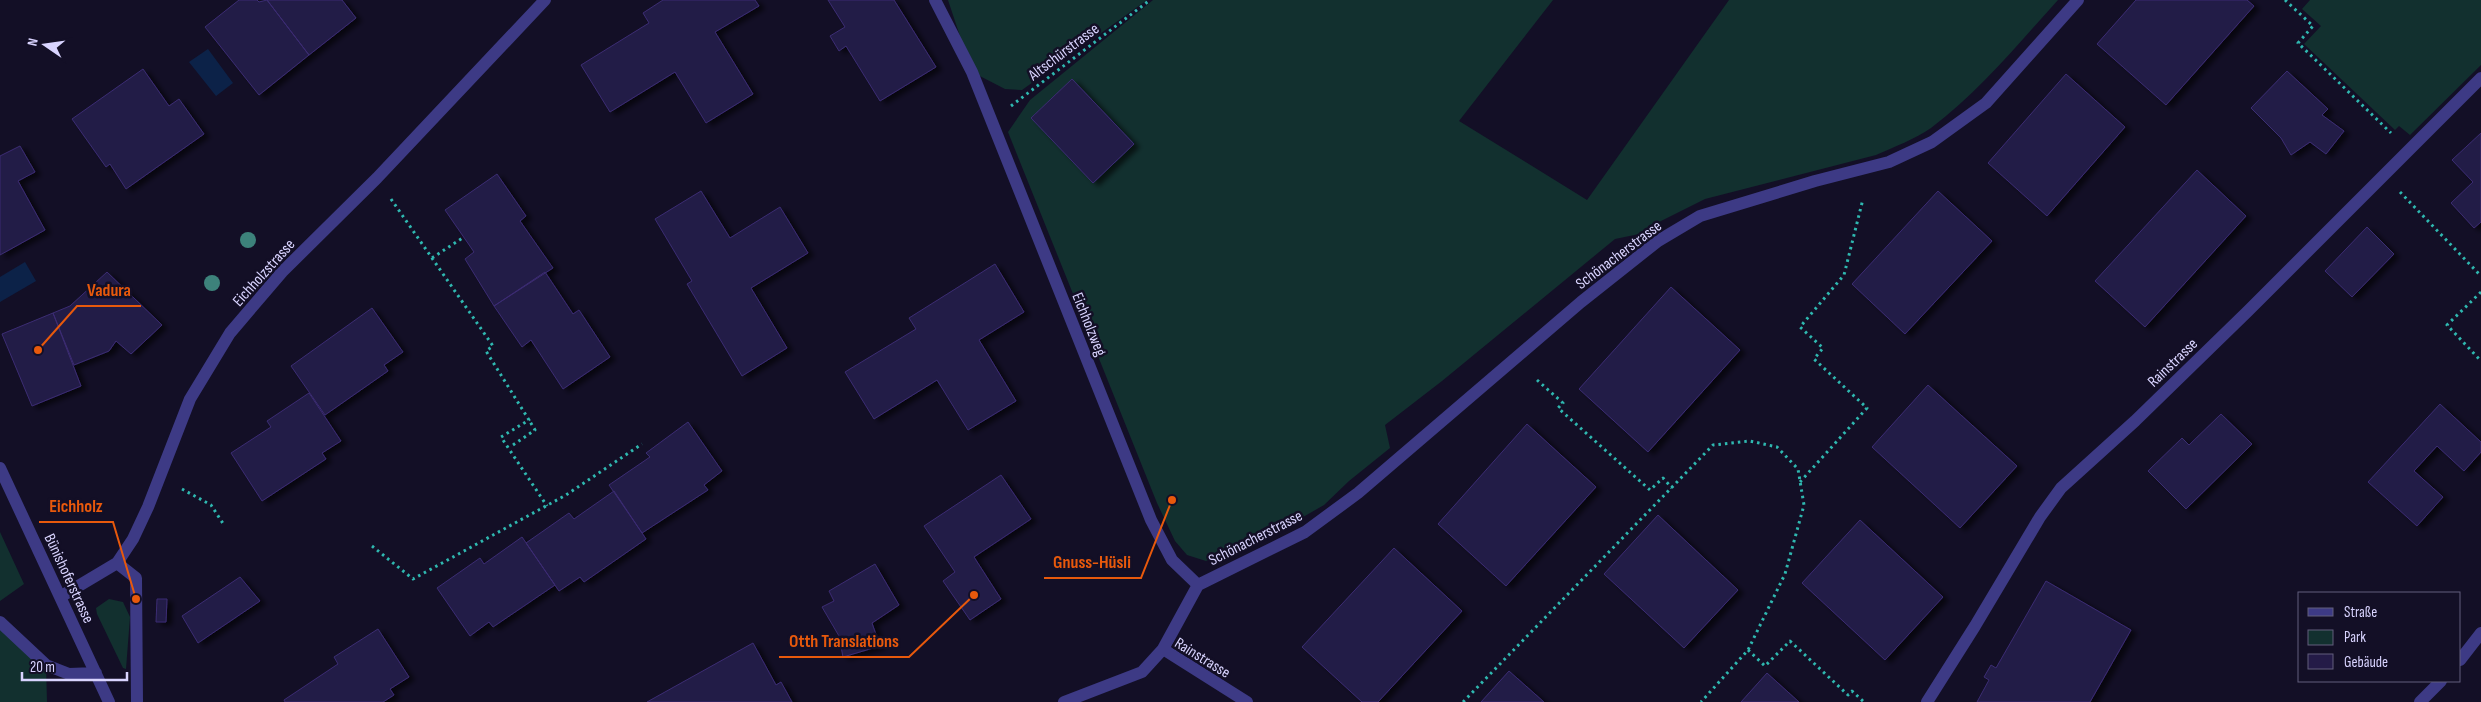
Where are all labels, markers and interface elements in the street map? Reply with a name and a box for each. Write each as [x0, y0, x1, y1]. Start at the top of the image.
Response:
street label: Altschürstrasse [1024, 19, 1103, 86]
north arrow [20, 20, 70, 70]
text: N [24, 37, 42, 48]
street label: Schönacherstrasse [1572, 217, 1666, 294]
street label: Eichholzstrasse [229, 235, 299, 311]
callout: Vadura [77, 273, 141, 306]
text: Vadura [87, 280, 131, 301]
street label: Eichholzweg [1067, 290, 1110, 359]
street label: Rainstrasse [2144, 335, 2202, 391]
callout: Eichholz [39, 489, 113, 522]
text: Eichholz [49, 496, 103, 517]
street label: Schönacherstrasse [1206, 507, 1306, 570]
street label: Bünishoferstrasse [40, 531, 98, 626]
callout: Gnuss-Hüsli [1044, 545, 1141, 578]
text: Gnuss-Hüsli [1053, 552, 1131, 573]
legend [2298, 592, 2461, 682]
text: Straße [2344, 603, 2377, 622]
callout: Otth Translations [779, 624, 909, 657]
text: Park [2344, 628, 2366, 647]
text: Otth Translations [789, 631, 899, 652]
street label: Rainstrasse [1171, 634, 1234, 683]
scale bar [22, 650, 128, 682]
text: Gebäude [2344, 653, 2388, 672]
text: 20 m [30, 658, 55, 677]

